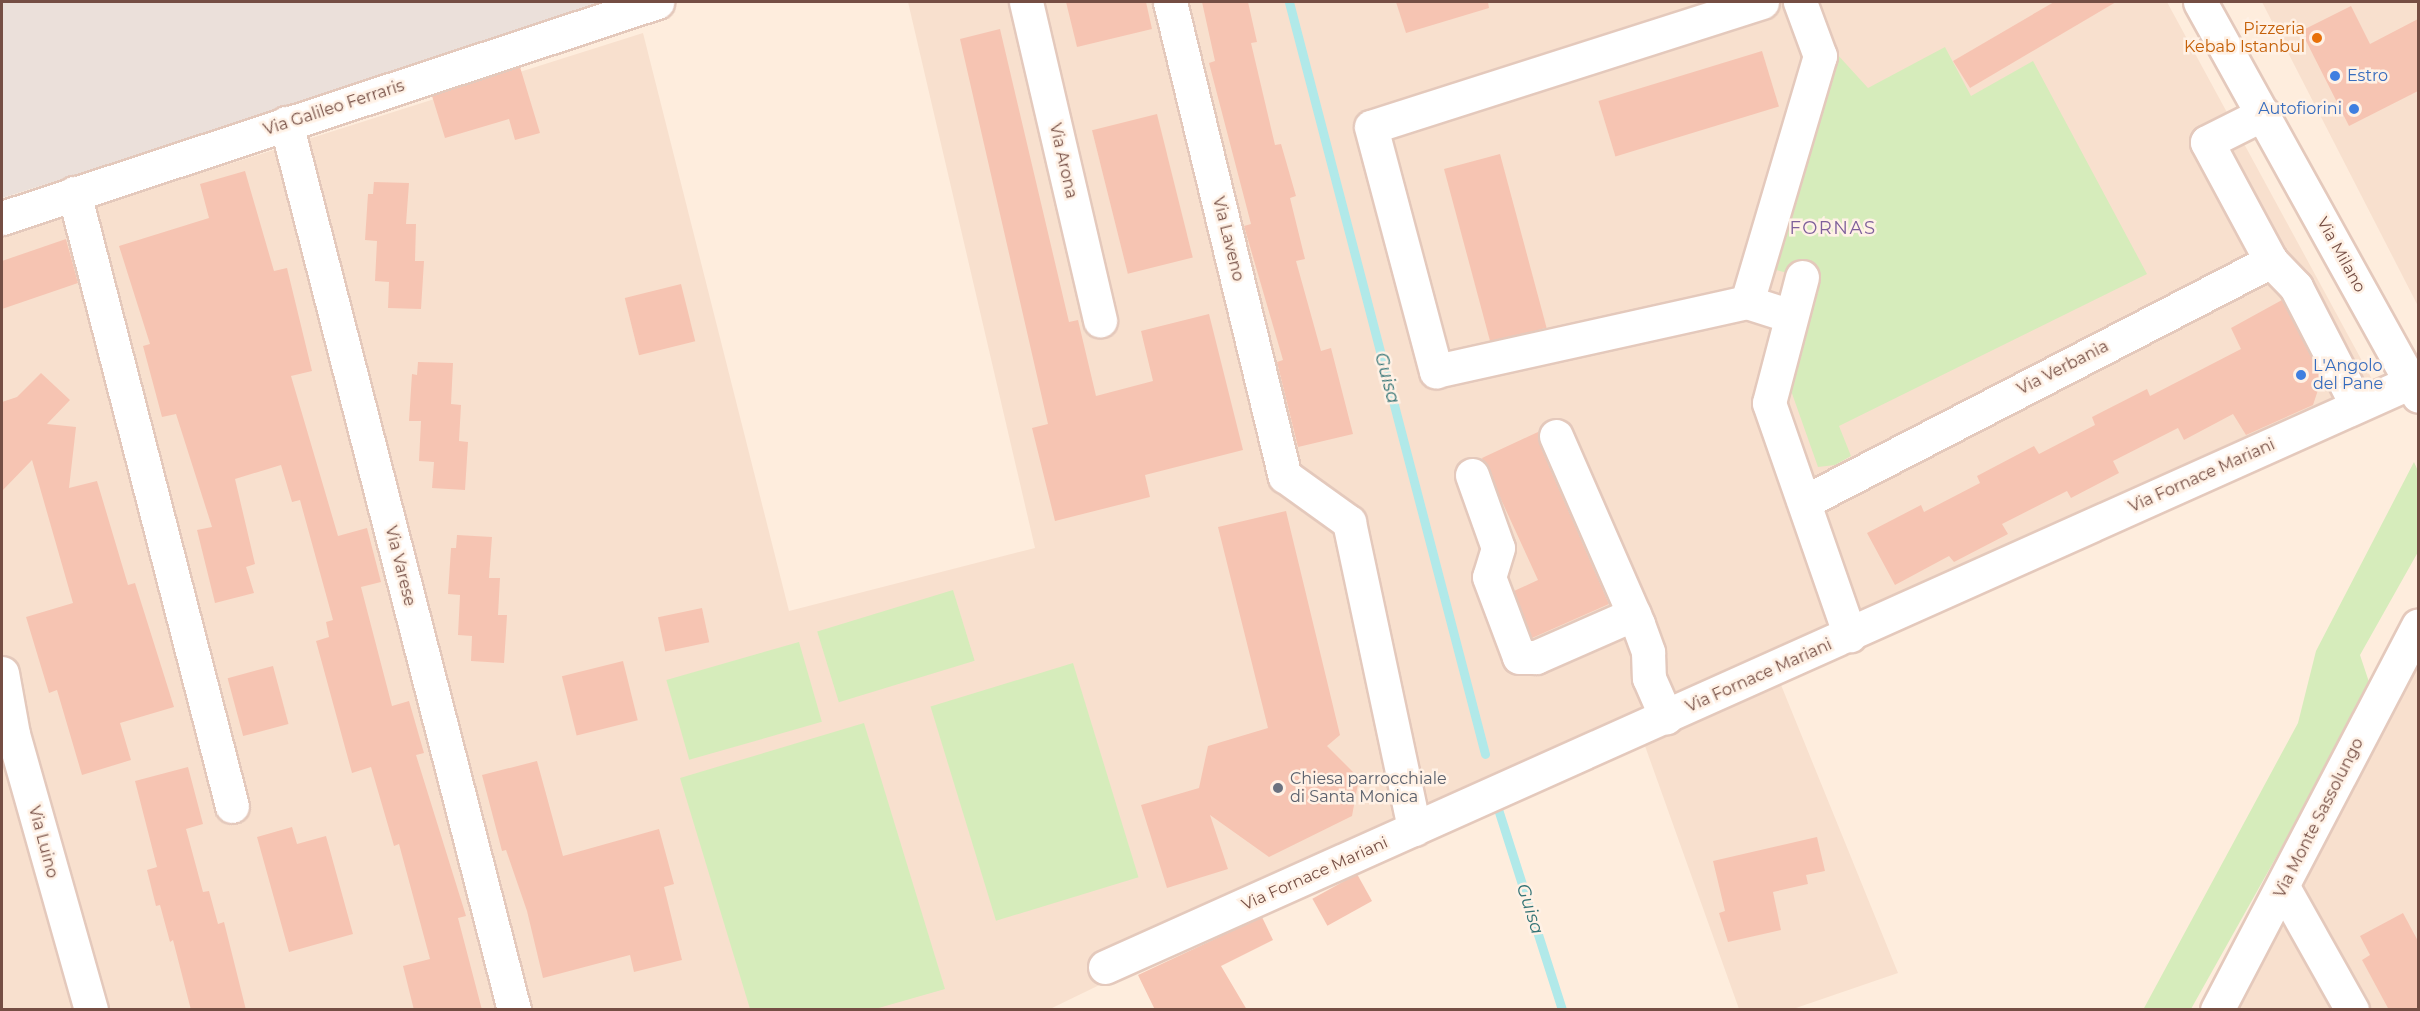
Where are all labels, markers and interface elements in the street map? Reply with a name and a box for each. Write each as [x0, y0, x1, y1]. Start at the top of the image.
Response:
place label: Pizzeria Kebab Istanbul [2184, 19, 2305, 57]
marker: Pizzeria Kebab Istanbul [2310, 31, 2324, 45]
place label: Estro [2347, 66, 2388, 86]
marker: Estro [2328, 69, 2342, 83]
street label: Via Galileo Ferraris [261, 76, 407, 140]
place label: Autofiorini [2258, 99, 2342, 119]
marker: Autofiorini [2347, 102, 2361, 116]
street label: Via Arona [1045, 121, 1081, 201]
street label: Via Laveno [1208, 195, 1248, 283]
street label: Via Milano [2312, 214, 2370, 296]
district label: FORNAS [1790, 217, 1876, 239]
street label: Via Verbania [2014, 337, 2112, 399]
water label: Guisa [1370, 350, 1404, 406]
place label: L'Angolo del Pane [2313, 356, 2383, 394]
marker: L'Angolo del Pane [2294, 368, 2308, 382]
street label: Via Fornace Mariani [2126, 435, 2278, 517]
street label: Via Varese [381, 524, 419, 608]
street label: Via Fornace Mariani [1683, 635, 1835, 717]
street label: Via Monte Sassolungo [2270, 735, 2368, 901]
place label: Chiesa parrocchiale di Santa Monica [1290, 769, 1447, 807]
marker: Chiesa parrocchiale di Santa Monica [1271, 781, 1285, 795]
street label: Via Luino [24, 804, 62, 880]
street label: Via Fornace Mariani [1239, 833, 1391, 915]
water label: Guisa [1512, 881, 1548, 937]

